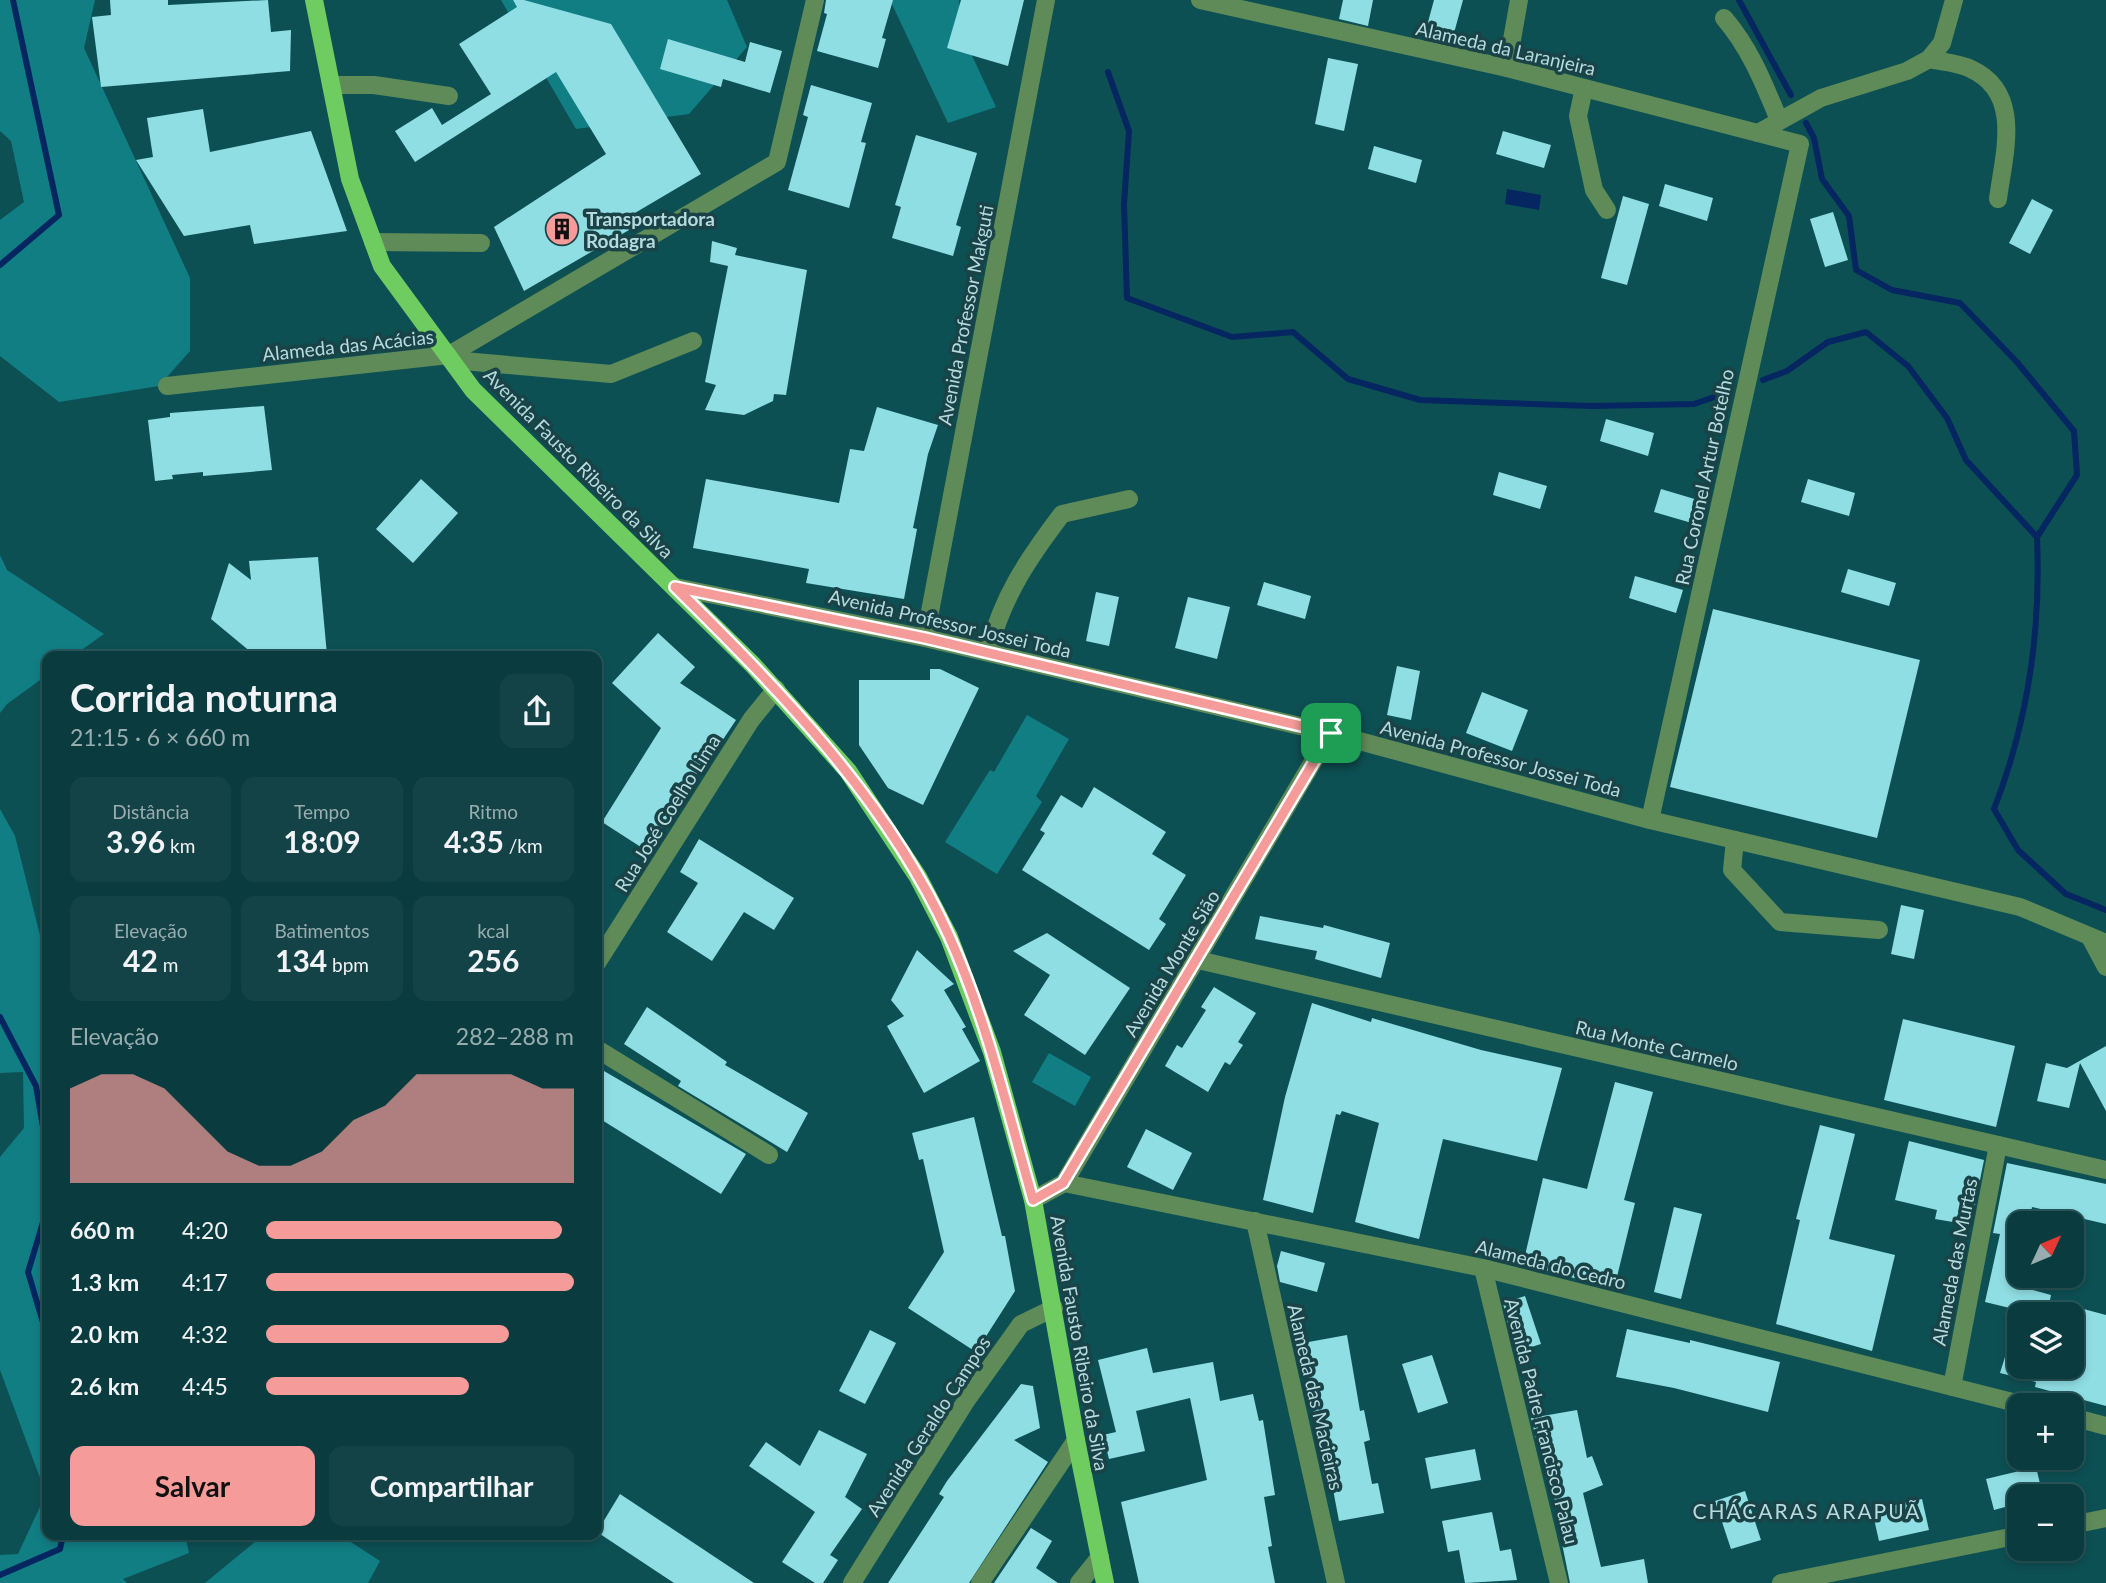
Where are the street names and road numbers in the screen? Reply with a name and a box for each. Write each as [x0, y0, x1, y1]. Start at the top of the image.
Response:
street label: Alameda da Laranjeira [1414, 16, 1598, 80]
street label: Avenida Professor Makguti [932, 203, 998, 427]
street label: Alameda das Acácias [261, 325, 435, 365]
street label: Avenida Fausto Ribeiro da Silva [479, 363, 679, 563]
street label: Rua Coronel Artur Botelho [1670, 367, 1738, 587]
street label: Avenida Professor Jossei Toda [827, 584, 1073, 662]
street label: Avenida Professor Jossei Toda [1378, 715, 1624, 801]
street label: Rua José Coelho Lima [609, 730, 725, 896]
street label: Avenida Monte Sião [1118, 885, 1224, 1041]
street label: Rua Monte Carmelo [1573, 1015, 1741, 1075]
street label: Alameda das Murtas [1926, 1176, 1982, 1348]
street label: Avenida Fausto Ribeiro da Silva [1046, 1214, 1114, 1472]
street label: Alameda do Cedro [1473, 1234, 1629, 1294]
street label: Avenida Padre Francisco Palau [1500, 1296, 1584, 1546]
street label: Alameda das Macieiras [1283, 1302, 1349, 1492]
street label: Avenida Geraldo Campos [861, 1332, 995, 1520]

